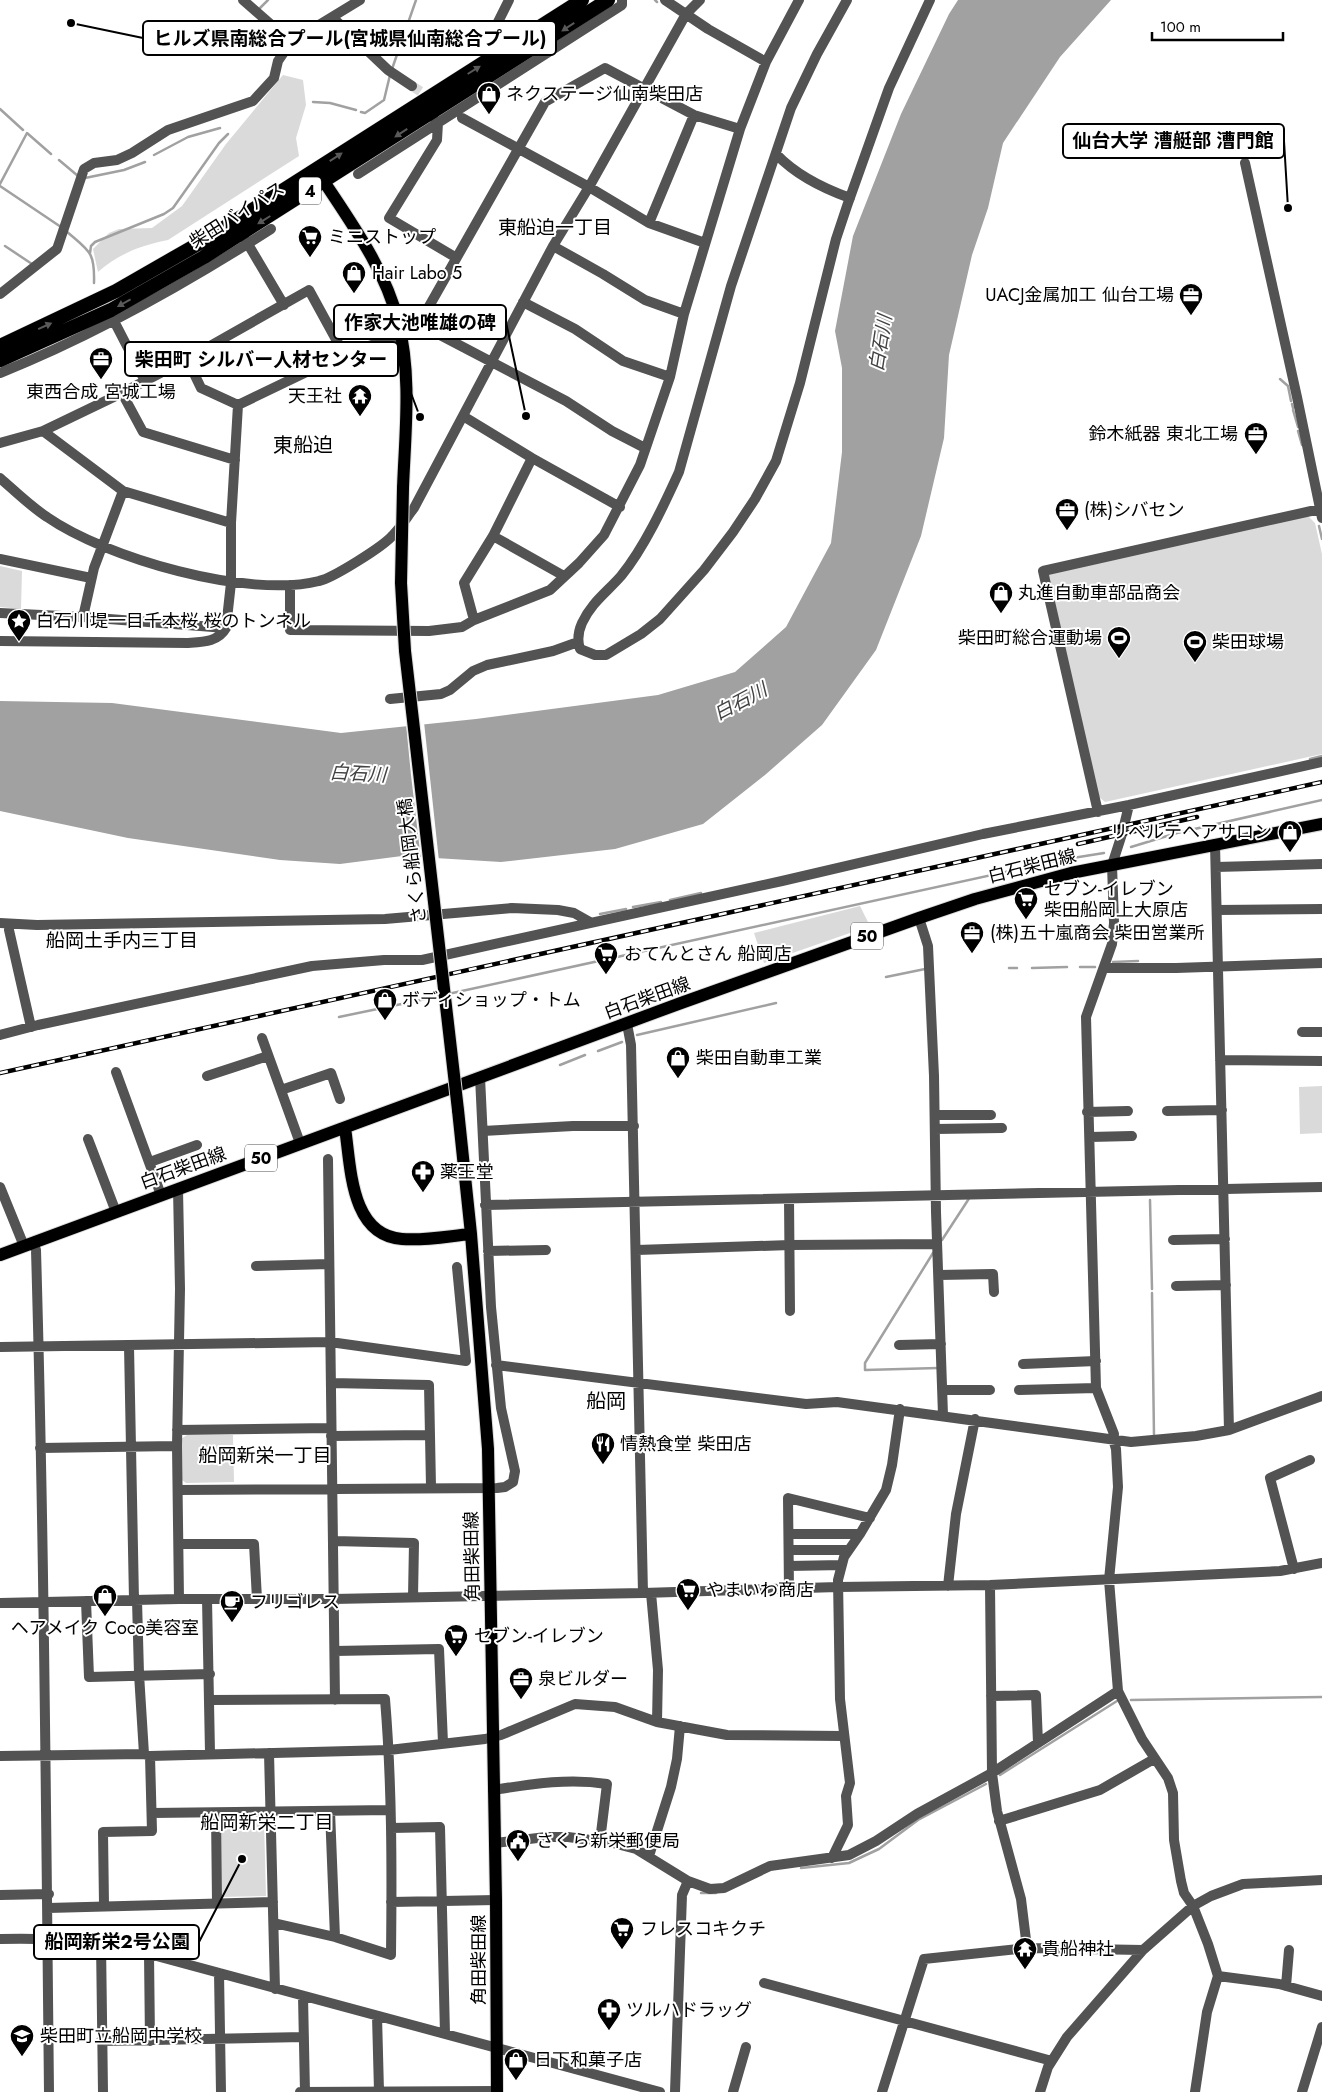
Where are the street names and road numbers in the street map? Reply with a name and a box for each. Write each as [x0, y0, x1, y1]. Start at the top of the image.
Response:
street label: 柴田バイパス [184, 175, 290, 255]
road number: 4 [299, 178, 321, 205]
street label: さくら船岡大橋 [391, 797, 433, 925]
street label: 白石柴田線 [985, 842, 1079, 890]
road number: 50 [851, 922, 883, 949]
street label: 白石柴田線 [600, 970, 694, 1026]
street label: 白石柴田線 [136, 1140, 230, 1196]
road number: 50 [245, 1144, 277, 1172]
street label: 角田柴田線 [458, 1511, 486, 1601]
street label: 角田柴田線 [466, 1915, 492, 2005]

